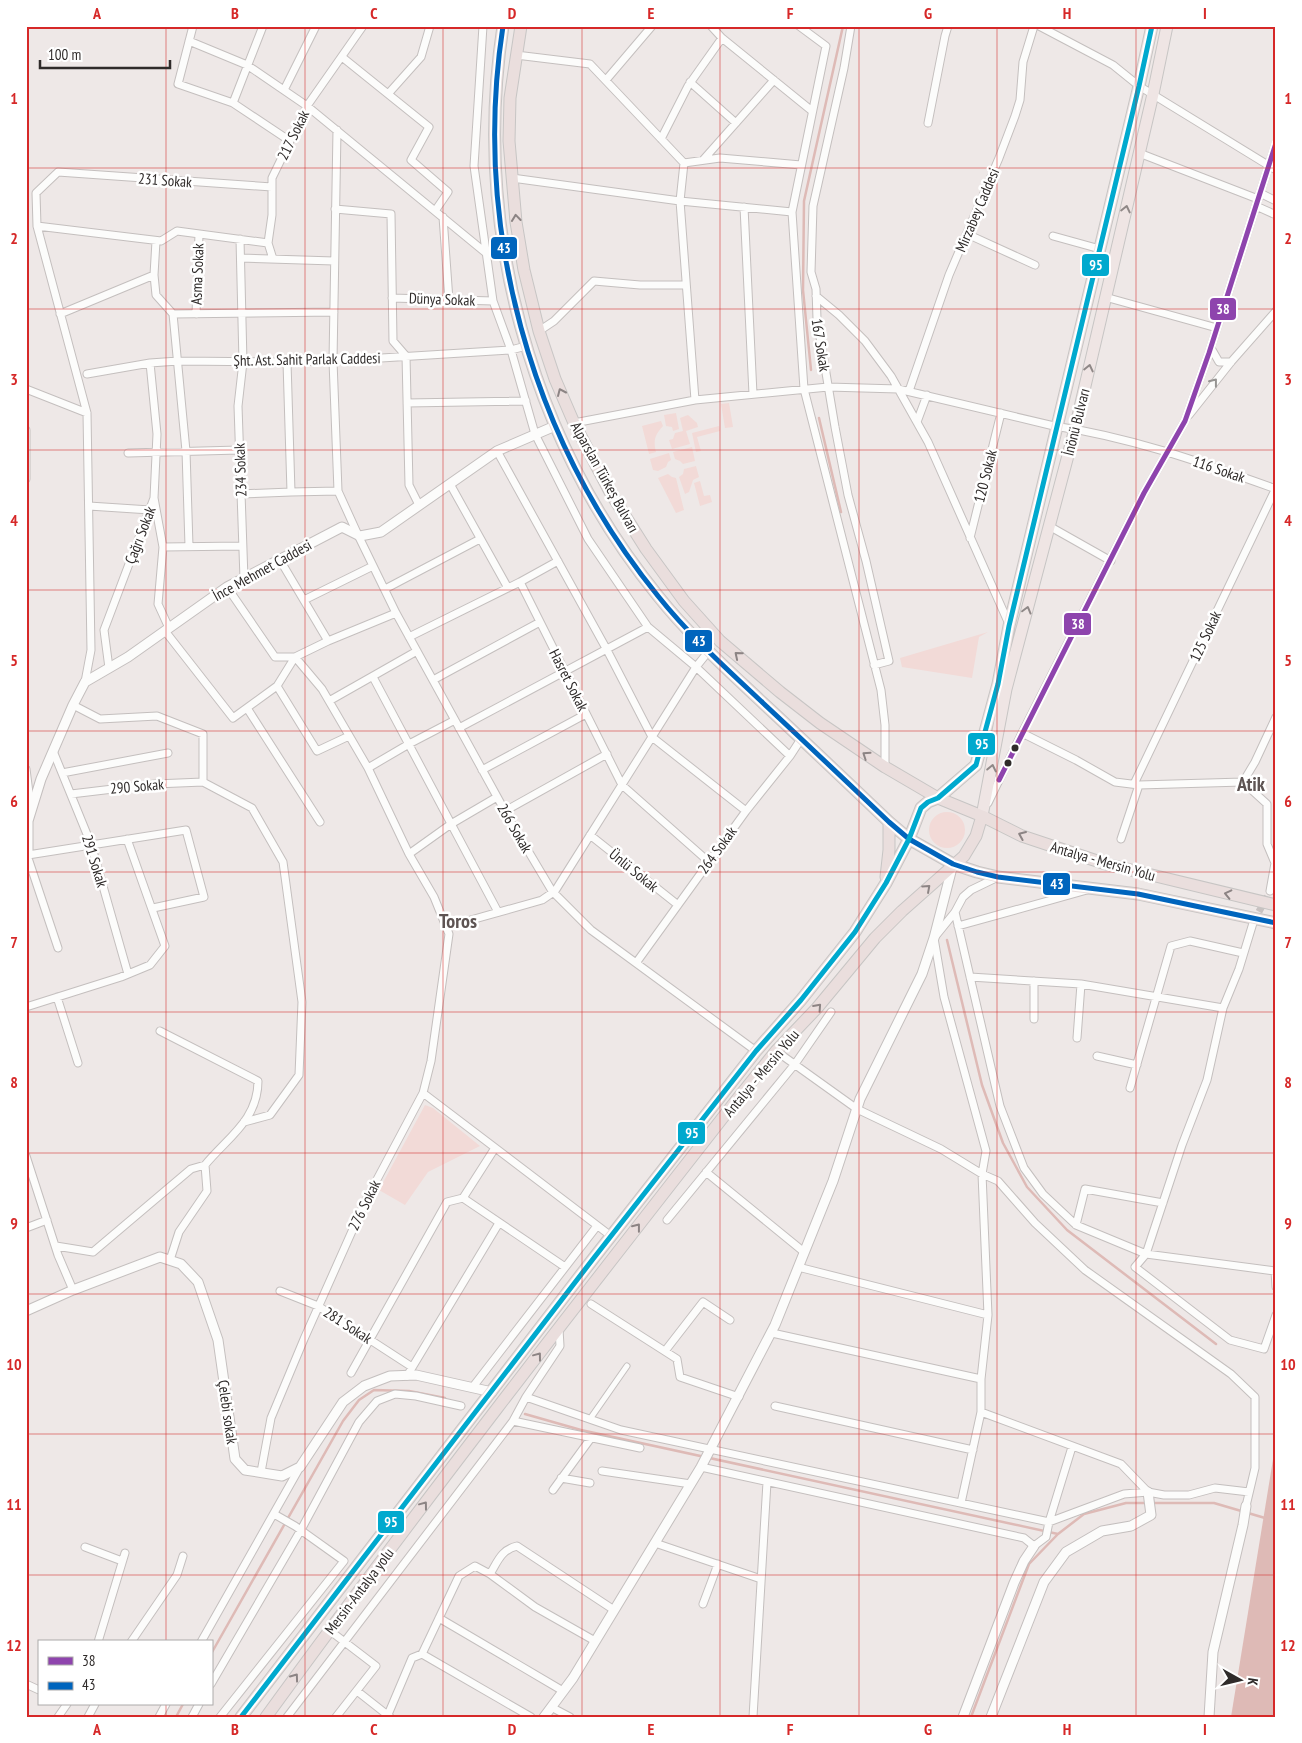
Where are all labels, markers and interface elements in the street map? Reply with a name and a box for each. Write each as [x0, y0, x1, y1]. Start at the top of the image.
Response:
text: A [92, 3, 102, 23]
text: B [231, 3, 239, 23]
text: C [370, 3, 378, 23]
text: D [508, 3, 517, 23]
text: E [648, 3, 655, 23]
text: F [787, 3, 794, 23]
text: G [924, 3, 932, 23]
text: H [1063, 3, 1071, 23]
text: I [1203, 3, 1207, 23]
scale bar [40, 38, 170, 70]
text: 100 m [48, 45, 81, 64]
text: 1 [10, 88, 18, 108]
text: 1 [1284, 88, 1292, 108]
street label: 217 Sokak [273, 107, 313, 163]
street label: Mirzabey Caddesi [951, 165, 1003, 255]
street label: 231 Sokak [137, 169, 193, 191]
one-way arrow [1120, 205, 1131, 214]
one-way arrow [511, 214, 522, 222]
text: 2 [10, 228, 18, 248]
text: 2 [1284, 228, 1292, 248]
line badge: 43 [490, 236, 518, 260]
text: 43 [497, 239, 511, 257]
street label: Asma Sokak [186, 243, 208, 305]
line badge: 95 [1081, 253, 1110, 277]
text: 95 [1089, 256, 1103, 274]
street label: Dünya Sokak [409, 288, 476, 310]
line badge: 38 [1209, 297, 1237, 321]
text: 38 [1216, 300, 1230, 318]
street label: 167 Sokak [807, 317, 835, 373]
street label: Şht. Ast. Sahit Parlak Caddesi [233, 348, 381, 370]
one-way arrow [1083, 363, 1094, 372]
text: 3 [10, 369, 18, 389]
text: 3 [1284, 369, 1292, 389]
one-way arrow [1209, 379, 1218, 388]
street label: İnönü Bulvarı [1058, 386, 1094, 458]
one-way arrow [556, 388, 567, 397]
street label: Alparslan Türkeş Bulvarı [567, 418, 643, 536]
street label: 234 Sokak [230, 443, 250, 497]
street label: 120 Sokak [969, 447, 1001, 504]
street label: 116 Sokak [1190, 451, 1248, 487]
street label: Çağrı Sokak [120, 503, 160, 567]
text: 4 [10, 510, 18, 530]
text: 4 [1284, 510, 1292, 530]
street label: İnce Mehmet Caddesi [209, 535, 315, 605]
one-way arrow [1021, 605, 1032, 614]
street label: 125 Sokak [1185, 607, 1225, 664]
line badge: 38 [1063, 612, 1092, 636]
text: 38 [1071, 615, 1085, 633]
line badge: 43 [684, 629, 713, 653]
text: 43 [692, 632, 706, 650]
street label: Hasret Sokak [545, 646, 593, 714]
text: 5 [10, 650, 18, 670]
text: 5 [1284, 650, 1292, 670]
one-way arrow [734, 652, 743, 661]
line badge: 95 [967, 732, 996, 756]
text: 95 [975, 735, 989, 753]
unlabelled marker [1010, 743, 1020, 753]
one-way arrow [862, 751, 871, 761]
unlabelled marker [1003, 758, 1013, 768]
one-way arrow [986, 764, 997, 773]
district label: Atik [1236, 771, 1266, 797]
street label: 290 Sokak [109, 774, 165, 798]
text: 6 [10, 791, 18, 811]
text: 6 [1284, 791, 1292, 811]
street label: 266 Sokak [493, 800, 537, 856]
street label: 264 Sokak [693, 822, 741, 877]
one-way arrow [1018, 831, 1027, 842]
street label: 291 Sokak [78, 832, 112, 890]
street label: Antalya - Mersin Yolu [1048, 837, 1158, 885]
street label: Ünlü Sokak [605, 844, 663, 896]
line badge: 43 [1042, 872, 1071, 896]
text: 43 [1050, 875, 1064, 893]
one-way arrow [922, 885, 931, 894]
one-way arrow [1224, 889, 1233, 900]
district label: Toros [439, 908, 477, 934]
text: 7 [10, 932, 18, 952]
text: 7 [1284, 932, 1292, 952]
one-way arrow [812, 1003, 821, 1012]
street label: Antalya - Mersin Yolu [719, 1025, 803, 1121]
text: 8 [10, 1072, 18, 1092]
text: 8 [1284, 1072, 1292, 1092]
line badge: 95 [677, 1121, 706, 1145]
text: 95 [685, 1124, 699, 1142]
street label: 276 Sokak [344, 1176, 384, 1233]
text: 9 [10, 1213, 18, 1233]
text: 9 [1284, 1213, 1292, 1233]
one-way arrow [631, 1223, 640, 1233]
street label: 281 Sokak [320, 1302, 376, 1348]
one-way arrow [532, 1352, 541, 1362]
text: 10 [6, 1354, 22, 1374]
text: 10 [1280, 1354, 1296, 1374]
street label: Çelebi sokak [214, 1379, 242, 1445]
text: 11 [6, 1494, 22, 1514]
text: 11 [1280, 1494, 1296, 1514]
one-way arrow [418, 1502, 426, 1511]
line badge: 95 [377, 1510, 405, 1534]
text: 95 [384, 1513, 398, 1531]
street label: Mersin-Antalya yolu [320, 1544, 398, 1638]
text: 12 [6, 1635, 22, 1655]
text: 12 [1280, 1635, 1296, 1655]
legend [38, 1640, 212, 1706]
text: 38 [82, 1651, 96, 1670]
north arrow [1214, 1656, 1264, 1706]
one-way arrow [289, 1674, 297, 1683]
text: 43 [82, 1675, 96, 1694]
text: K [1243, 1677, 1262, 1687]
text: A [92, 1719, 102, 1739]
text: B [231, 1719, 239, 1739]
text: C [370, 1719, 378, 1739]
text: D [508, 1719, 517, 1739]
text: E [648, 1719, 655, 1739]
text: F [787, 1719, 794, 1739]
text: G [924, 1719, 932, 1739]
text: H [1063, 1719, 1071, 1739]
text: I [1203, 1719, 1207, 1739]

